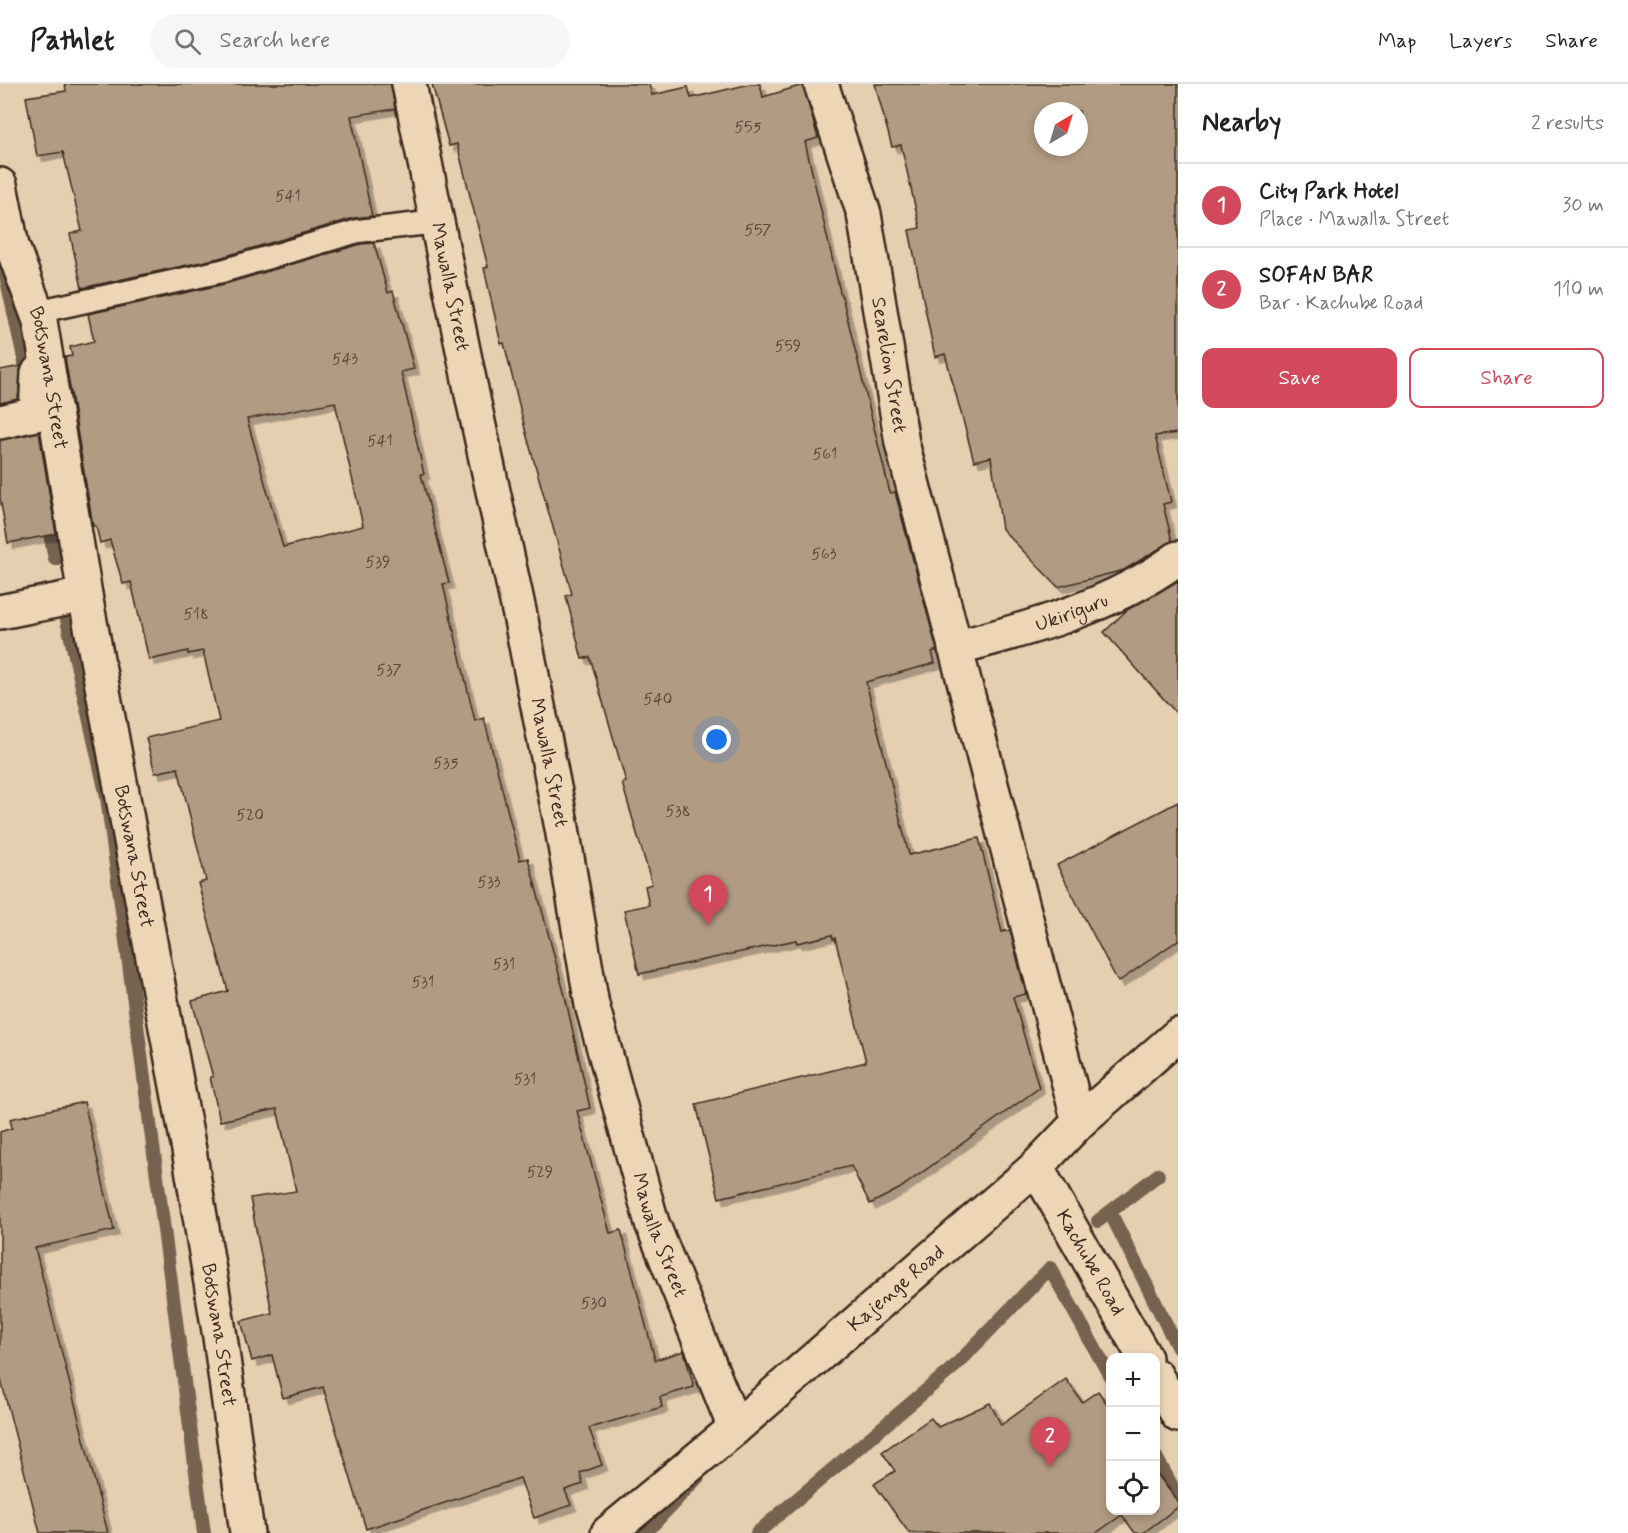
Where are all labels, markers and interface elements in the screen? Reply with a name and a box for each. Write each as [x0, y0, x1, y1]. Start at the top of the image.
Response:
search box [150, 14, 570, 68]
text: Pathlet [30, 23, 114, 60]
icon: search [171, 25, 204, 58]
text: Search here [219, 27, 330, 55]
text: Map [1378, 27, 1416, 55]
text: Layers [1449, 27, 1512, 55]
text: Share [1545, 27, 1598, 55]
north arrow [1034, 102, 1088, 156]
text: Nearby [1202, 106, 1281, 140]
text: 2 results [1531, 110, 1604, 137]
house number: 555 [734, 117, 762, 138]
text: City Park Hotel [1259, 178, 1398, 206]
house number: 541 [275, 186, 301, 207]
text: 1 [1217, 192, 1226, 219]
text: 30 m [1562, 192, 1604, 219]
text: Place · Mawalla Street [1259, 206, 1449, 233]
street label: Mawalla Street [424, 220, 476, 354]
house number: 557 [744, 220, 772, 241]
text: SOFAN BAR [1259, 262, 1373, 290]
text: 2 [1217, 276, 1226, 303]
text: 110 m [1553, 276, 1604, 303]
text: Bar · Kachube Road [1259, 290, 1423, 317]
street label: Searelion Street [865, 295, 914, 435]
street label: Botswana Street [22, 303, 74, 452]
house number: 559 [775, 336, 801, 357]
button: Save [1202, 348, 1397, 408]
button: Share [1409, 348, 1604, 408]
house number: 543 [332, 349, 358, 370]
house number: 541 [367, 431, 393, 452]
house number: 561 [813, 444, 837, 465]
house number: 563 [812, 544, 837, 565]
house number: 539 [366, 552, 390, 573]
street label: Ukiriguru [1032, 587, 1112, 638]
house number: 518 [183, 604, 209, 625]
house number: 537 [376, 660, 402, 681]
house number: 540 [644, 689, 672, 710]
street label: Mawalla Street [523, 696, 575, 829]
your location [702, 725, 731, 754]
house number: 535 [433, 753, 459, 774]
street label: Botswana Street [107, 783, 161, 930]
house number: 538 [665, 801, 691, 822]
house number: 520 [236, 805, 264, 826]
house number: 533 [478, 872, 501, 893]
pin: 1 [688, 876, 728, 925]
house number: 531 [493, 954, 515, 975]
house number: 531 [412, 972, 434, 993]
house number: 531 [514, 1069, 536, 1090]
house number: 529 [527, 1162, 553, 1183]
street label: Mawalla Street [625, 1170, 694, 1301]
street label: Kachube Road [1050, 1205, 1131, 1320]
street label: Kajenge Road [842, 1239, 950, 1338]
street label: Botswana Street [195, 1261, 243, 1408]
house number: 530 [581, 1293, 607, 1314]
map controls [1106, 1353, 1160, 1515]
button: + [1106, 1353, 1160, 1407]
button: − [1106, 1407, 1160, 1461]
pin: 2 [1030, 1418, 1070, 1467]
button: locate [1106, 1461, 1160, 1515]

